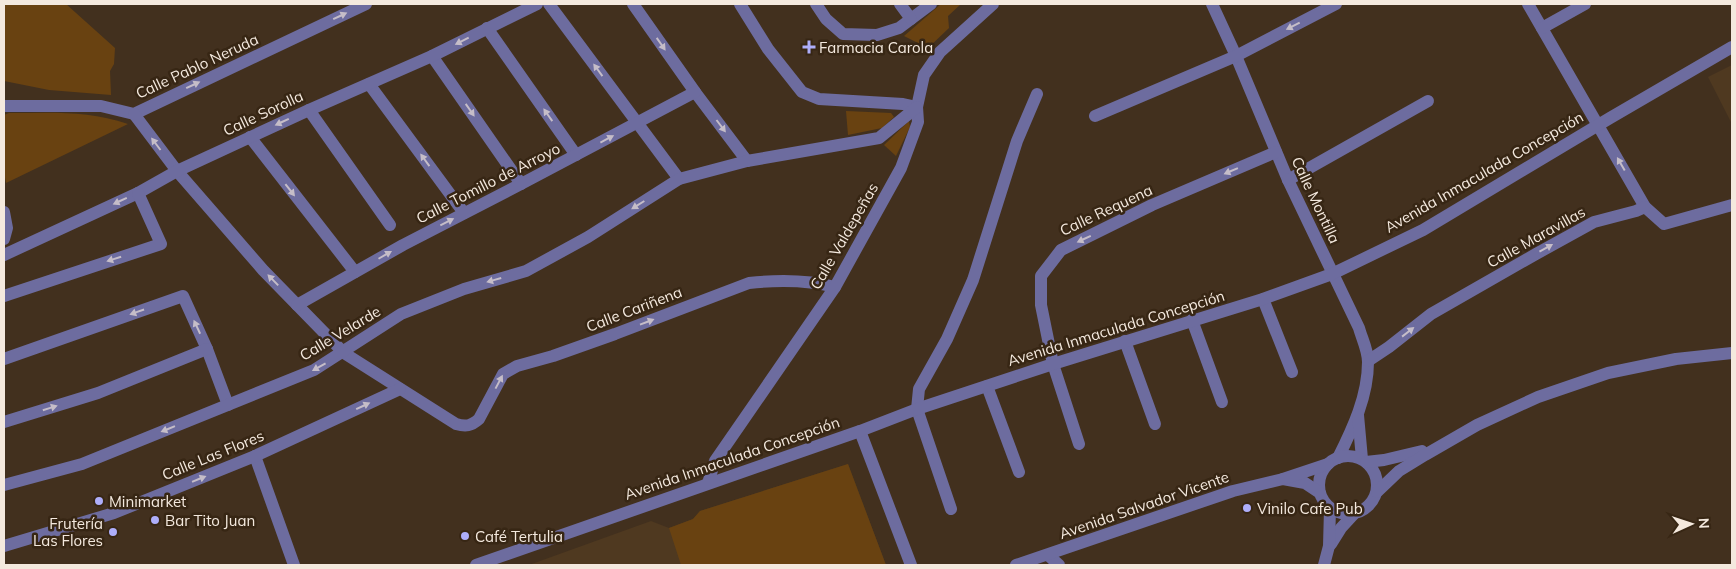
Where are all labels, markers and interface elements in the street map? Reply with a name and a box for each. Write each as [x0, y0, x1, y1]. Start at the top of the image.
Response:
one-way arrow [333, 12, 347, 20]
one-way arrow [1286, 22, 1300, 30]
street label: Calle Pablo Neruda [133, 29, 261, 103]
one-way arrow [455, 37, 469, 45]
one-way arrow [656, 37, 666, 51]
place label: Farmacia Carola [819, 38, 933, 57]
marker: Farmacia Carola [803, 41, 815, 53]
one-way arrow [592, 64, 603, 77]
one-way arrow [186, 81, 201, 90]
street label: Calle Sorolla [220, 86, 306, 140]
one-way arrow [465, 103, 475, 117]
street label: Avenida Inmaculada Concepción [1381, 107, 1587, 237]
one-way arrow [543, 109, 553, 122]
one-way arrow [275, 119, 289, 127]
one-way arrow [715, 119, 726, 132]
one-way arrow [599, 135, 614, 143]
one-way arrow [151, 137, 161, 151]
street label: Calle Tomillo de Arroyo [413, 138, 563, 228]
one-way arrow [420, 153, 430, 167]
street label: Calle Montilla [1288, 154, 1344, 246]
one-way arrow [1617, 157, 1625, 172]
one-way arrow [1224, 168, 1238, 176]
street label: Calle Valdepeñas [806, 179, 882, 293]
street label: Calle Requena [1057, 180, 1155, 240]
one-way arrow [285, 183, 296, 196]
one-way arrow [113, 197, 127, 205]
one-way arrow [631, 201, 644, 210]
street label: Calle Maravillas [1484, 202, 1588, 272]
one-way arrow [440, 218, 454, 226]
one-way arrow [1077, 235, 1091, 243]
one-way arrow [1540, 244, 1553, 253]
one-way arrow [378, 251, 392, 260]
one-way arrow [107, 256, 122, 263]
one-way arrow [267, 275, 279, 287]
one-way arrow [487, 277, 502, 285]
street label: Calle Cariñena [583, 282, 685, 336]
street label: Avenida Inmaculada Concepción [1005, 286, 1227, 370]
street label: Calle Velarde [296, 301, 384, 365]
one-way arrow [129, 308, 144, 316]
one-way arrow [640, 318, 655, 326]
one-way arrow [193, 320, 202, 335]
one-way arrow [1401, 327, 1414, 338]
one-way arrow [312, 363, 325, 372]
one-way arrow [495, 375, 503, 389]
one-way arrow [356, 402, 370, 410]
one-way arrow [43, 403, 58, 411]
street label: Avenida Inmaculada Concepción [622, 412, 842, 504]
street label: Calle Las Flores [159, 426, 267, 484]
one-way arrow [161, 426, 176, 434]
street label: Avenida Salvador Vicente [1057, 467, 1231, 543]
one-way arrow [192, 475, 207, 483]
place label: Minimarket [109, 492, 186, 511]
marker: Minimarket [93, 495, 105, 507]
place label: Vinilo Cafe Pub [1257, 499, 1363, 518]
north arrow [1666, 499, 1716, 549]
marker: Vinilo Cafe Pub [1241, 502, 1253, 514]
place label: Bar Tito Juan [165, 511, 255, 530]
place label: Frutería Las Flores [33, 514, 103, 550]
marker: Bar Tito Juan [149, 514, 161, 526]
text: N [1695, 518, 1713, 529]
marker: Frutería Las Flores [107, 526, 119, 538]
place label: Café Tertulia [475, 527, 563, 546]
marker: Café Tertulia [459, 530, 471, 542]

